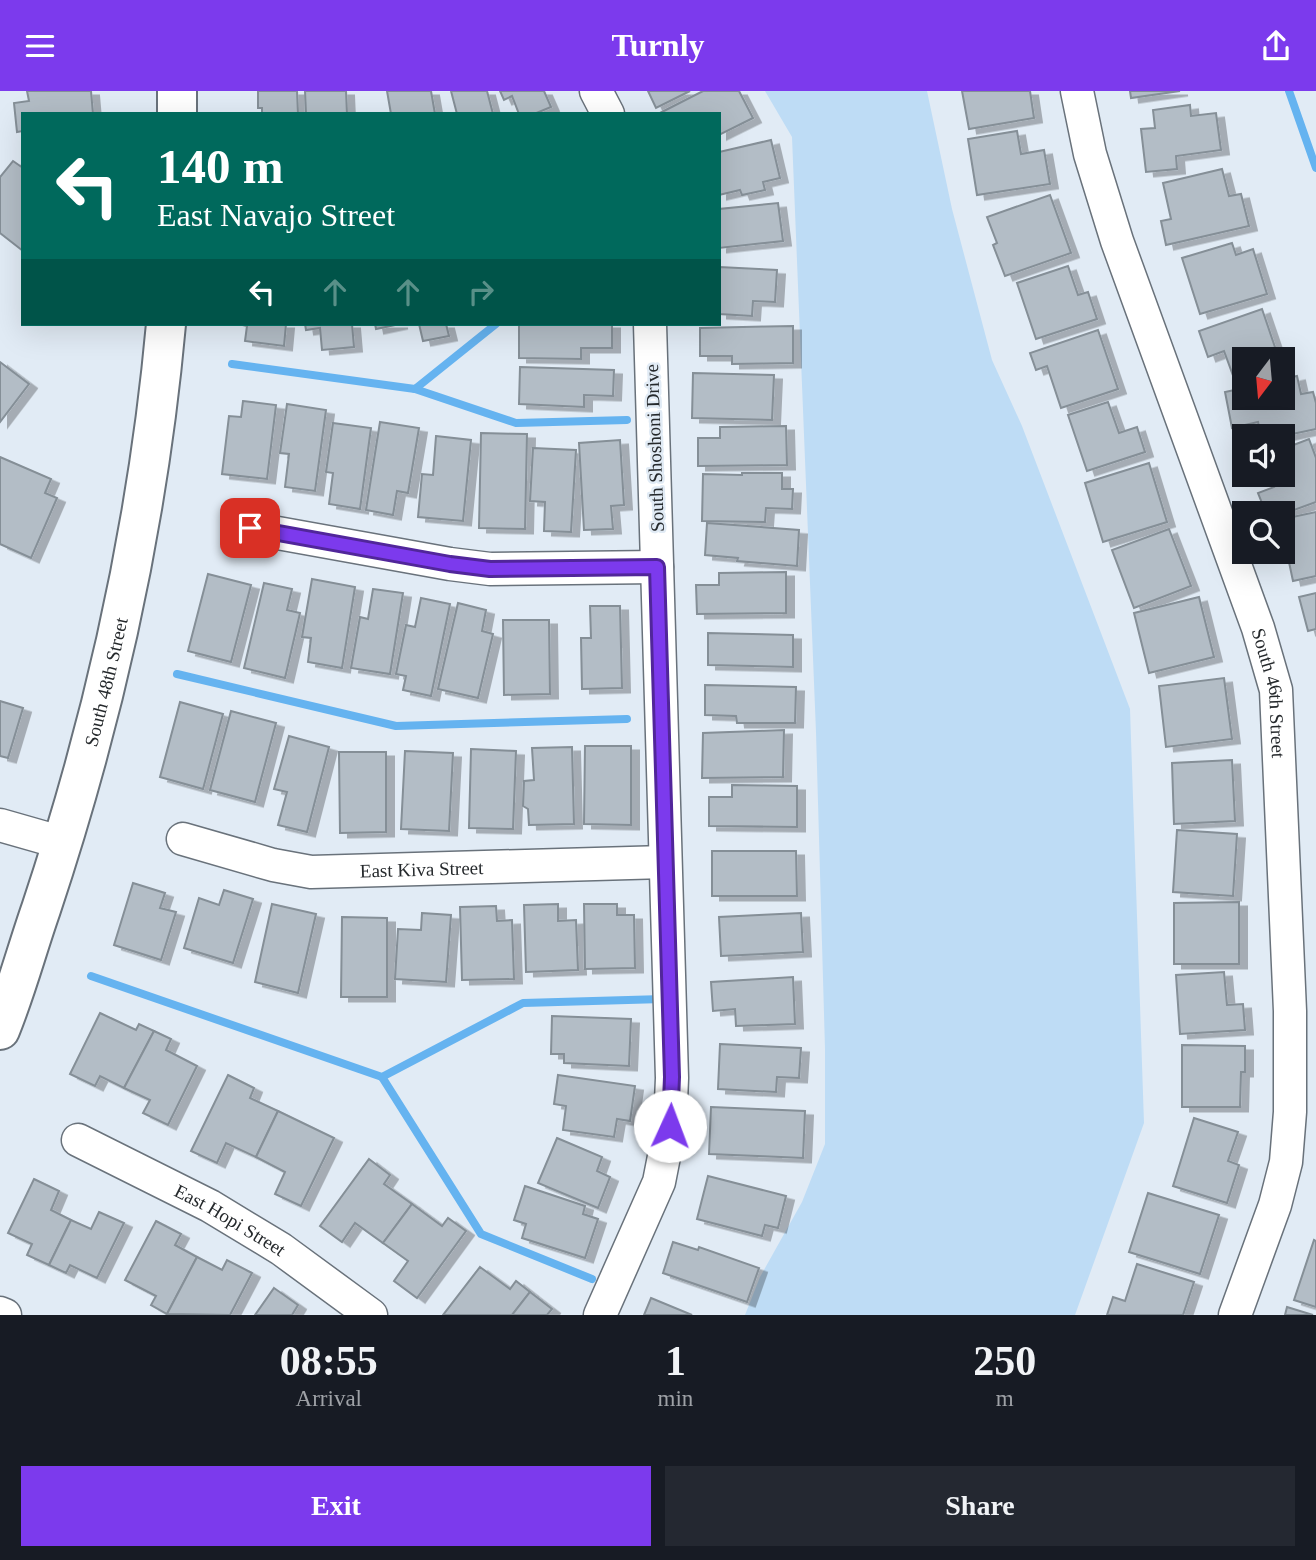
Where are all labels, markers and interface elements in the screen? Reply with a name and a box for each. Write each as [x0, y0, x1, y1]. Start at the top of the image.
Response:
icon: menu [21, 27, 59, 65]
text: Turnly [611, 27, 705, 63]
icon: share [1257, 27, 1295, 65]
text: 140 m [157, 139, 284, 194]
icon: left [42, 140, 133, 231]
text: East Navajo Street [157, 197, 395, 233]
icon: left [243, 273, 281, 311]
icon: ahead [316, 273, 354, 311]
icon: ahead [389, 273, 427, 311]
icon: right [462, 273, 500, 311]
north arrow [1232, 347, 1295, 409]
map controls [1232, 347, 1295, 564]
street label: South Shoshoni Drive [641, 364, 668, 532]
button: sound [1232, 424, 1295, 487]
pin [220, 498, 280, 558]
button: search [1232, 501, 1295, 564]
icon: arrive [231, 509, 269, 547]
street label: South 48th Street [80, 615, 132, 749]
street label: South 46th Street [1248, 626, 1289, 759]
street label: East Kiva Street [360, 857, 484, 882]
position arrow [633, 1089, 707, 1163]
street label: East Hopi Street [171, 1180, 290, 1260]
text: 08:55 [280, 1338, 378, 1384]
text: 1 [665, 1338, 686, 1384]
text: 250 [973, 1338, 1036, 1384]
text: Arrival [296, 1386, 362, 1411]
text: min [658, 1386, 693, 1411]
text: m [996, 1386, 1014, 1411]
button: Exit [21, 1466, 651, 1546]
button: Share [665, 1466, 1295, 1546]

